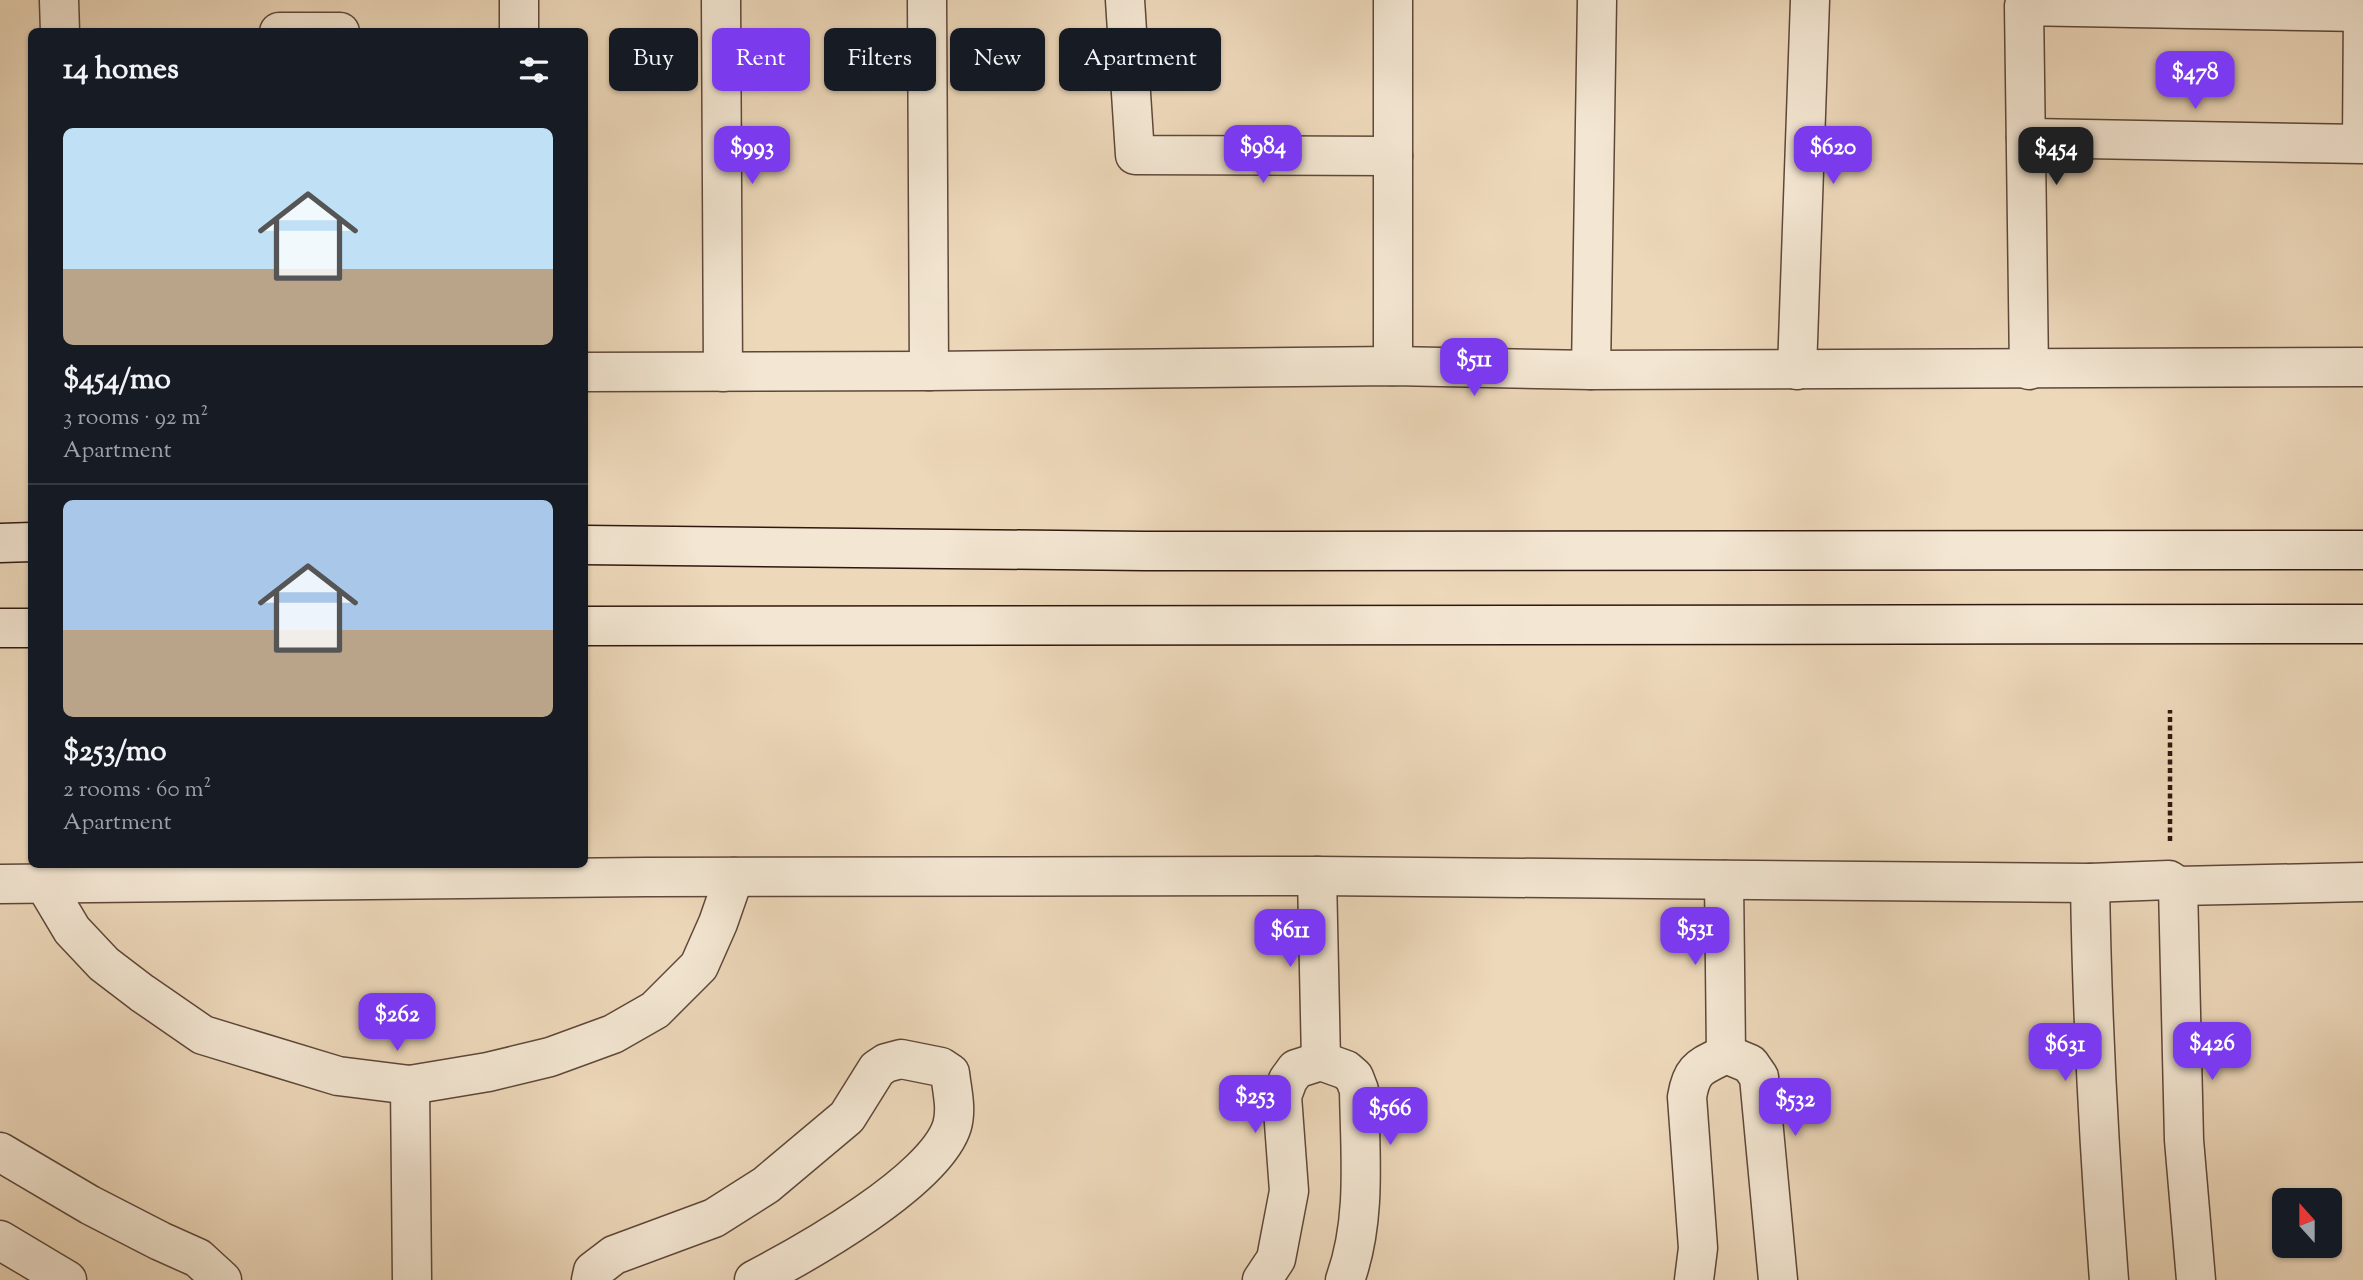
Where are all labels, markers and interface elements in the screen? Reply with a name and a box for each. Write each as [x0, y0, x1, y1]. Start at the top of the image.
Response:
chip: Buy [609, 28, 698, 91]
chip: Rent [712, 28, 810, 91]
chip: Filters [824, 28, 936, 91]
chip: New [950, 28, 1045, 91]
chip: Apartment [1059, 28, 1221, 91]
text: 14 homes [63, 49, 179, 92]
icon: filters [515, 51, 553, 89]
pin: $478 [2154, 52, 2236, 111]
text: $478 [2172, 57, 2218, 90]
pin: $984 [1222, 125, 1304, 185]
pin: $993 [711, 127, 793, 186]
pin: $620 [1792, 127, 1874, 186]
pin: $454 [2015, 128, 2097, 187]
text: $984 [1240, 131, 1286, 164]
text: $993 [730, 132, 774, 165]
text: $620 [1810, 132, 1856, 165]
text: $454 [2034, 133, 2078, 166]
icon: home [245, 173, 371, 299]
pin: $511 [1433, 338, 1515, 398]
text: $511 [1456, 344, 1492, 377]
text: $454/mo [63, 359, 171, 402]
text: 3 rooms · 92 m² [63, 402, 208, 435]
text: Apartment [63, 435, 172, 468]
icon: home [245, 545, 371, 671]
text: $253/mo [63, 731, 167, 774]
text: 2 rooms · 60 m² [63, 774, 211, 807]
text: Apartment [63, 807, 172, 840]
pin: $531 [1654, 908, 1736, 967]
pin: $611 [1249, 909, 1331, 969]
text: $531 [1676, 913, 1714, 946]
text: $611 [1270, 915, 1310, 948]
pin: $262 [356, 993, 438, 1053]
text: $262 [375, 999, 420, 1032]
pin: $426 [2171, 1023, 2253, 1082]
pin: $631 [2024, 1024, 2106, 1083]
text: $426 [2189, 1028, 2235, 1061]
text: $631 [2045, 1029, 2085, 1062]
pin: $253 [1214, 1076, 1296, 1135]
pin: $532 [1754, 1078, 1836, 1138]
text: $253 [1235, 1081, 1275, 1114]
text: $532 [1775, 1084, 1815, 1117]
pin: $566 [1349, 1088, 1431, 1147]
text: $566 [1369, 1093, 1412, 1126]
north arrow [2272, 1188, 2342, 1258]
map controls [2272, 1188, 2342, 1258]

